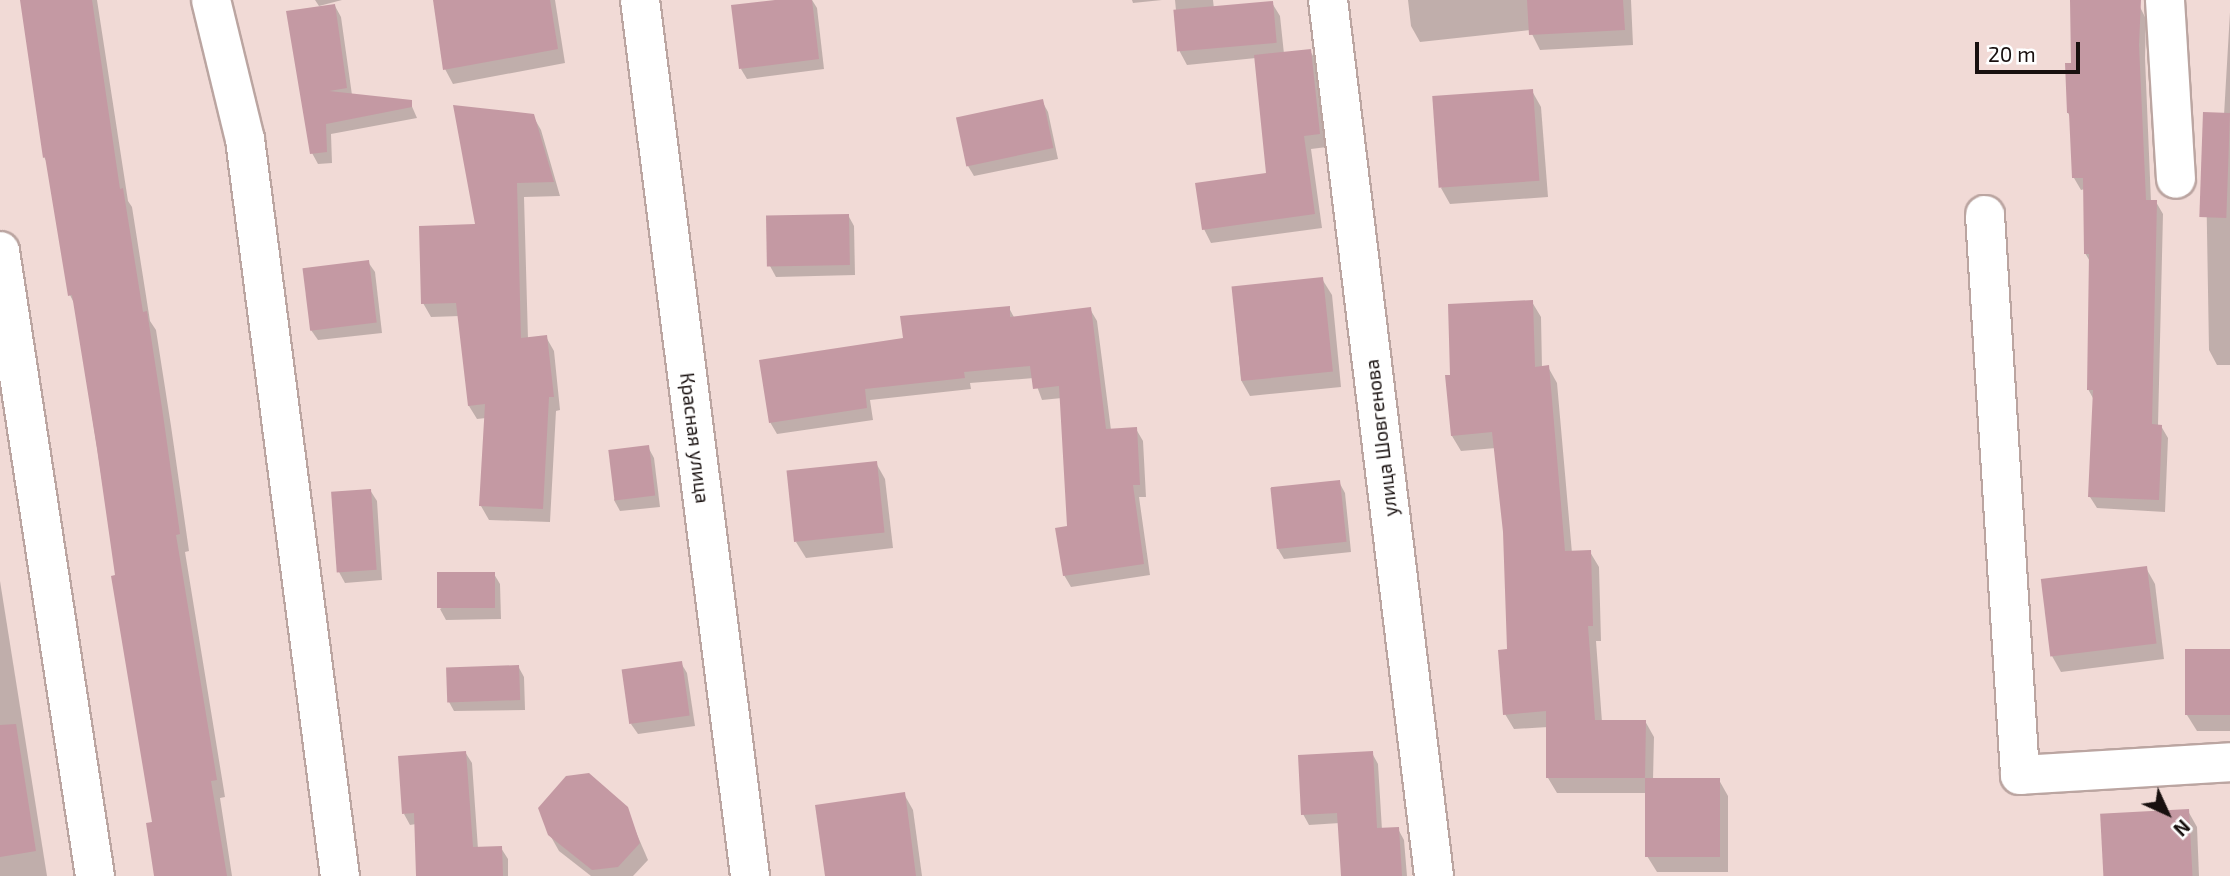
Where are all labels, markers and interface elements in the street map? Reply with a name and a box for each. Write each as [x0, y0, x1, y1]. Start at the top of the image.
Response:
scale bar [1978, 28, 2083, 72]
text: 20 m [1988, 41, 2036, 66]
street label: улица Шовгенова [1360, 358, 1402, 518]
street label: Красная улица [676, 371, 714, 505]
north arrow [2132, 778, 2202, 848]
text: N [2169, 815, 2195, 841]

